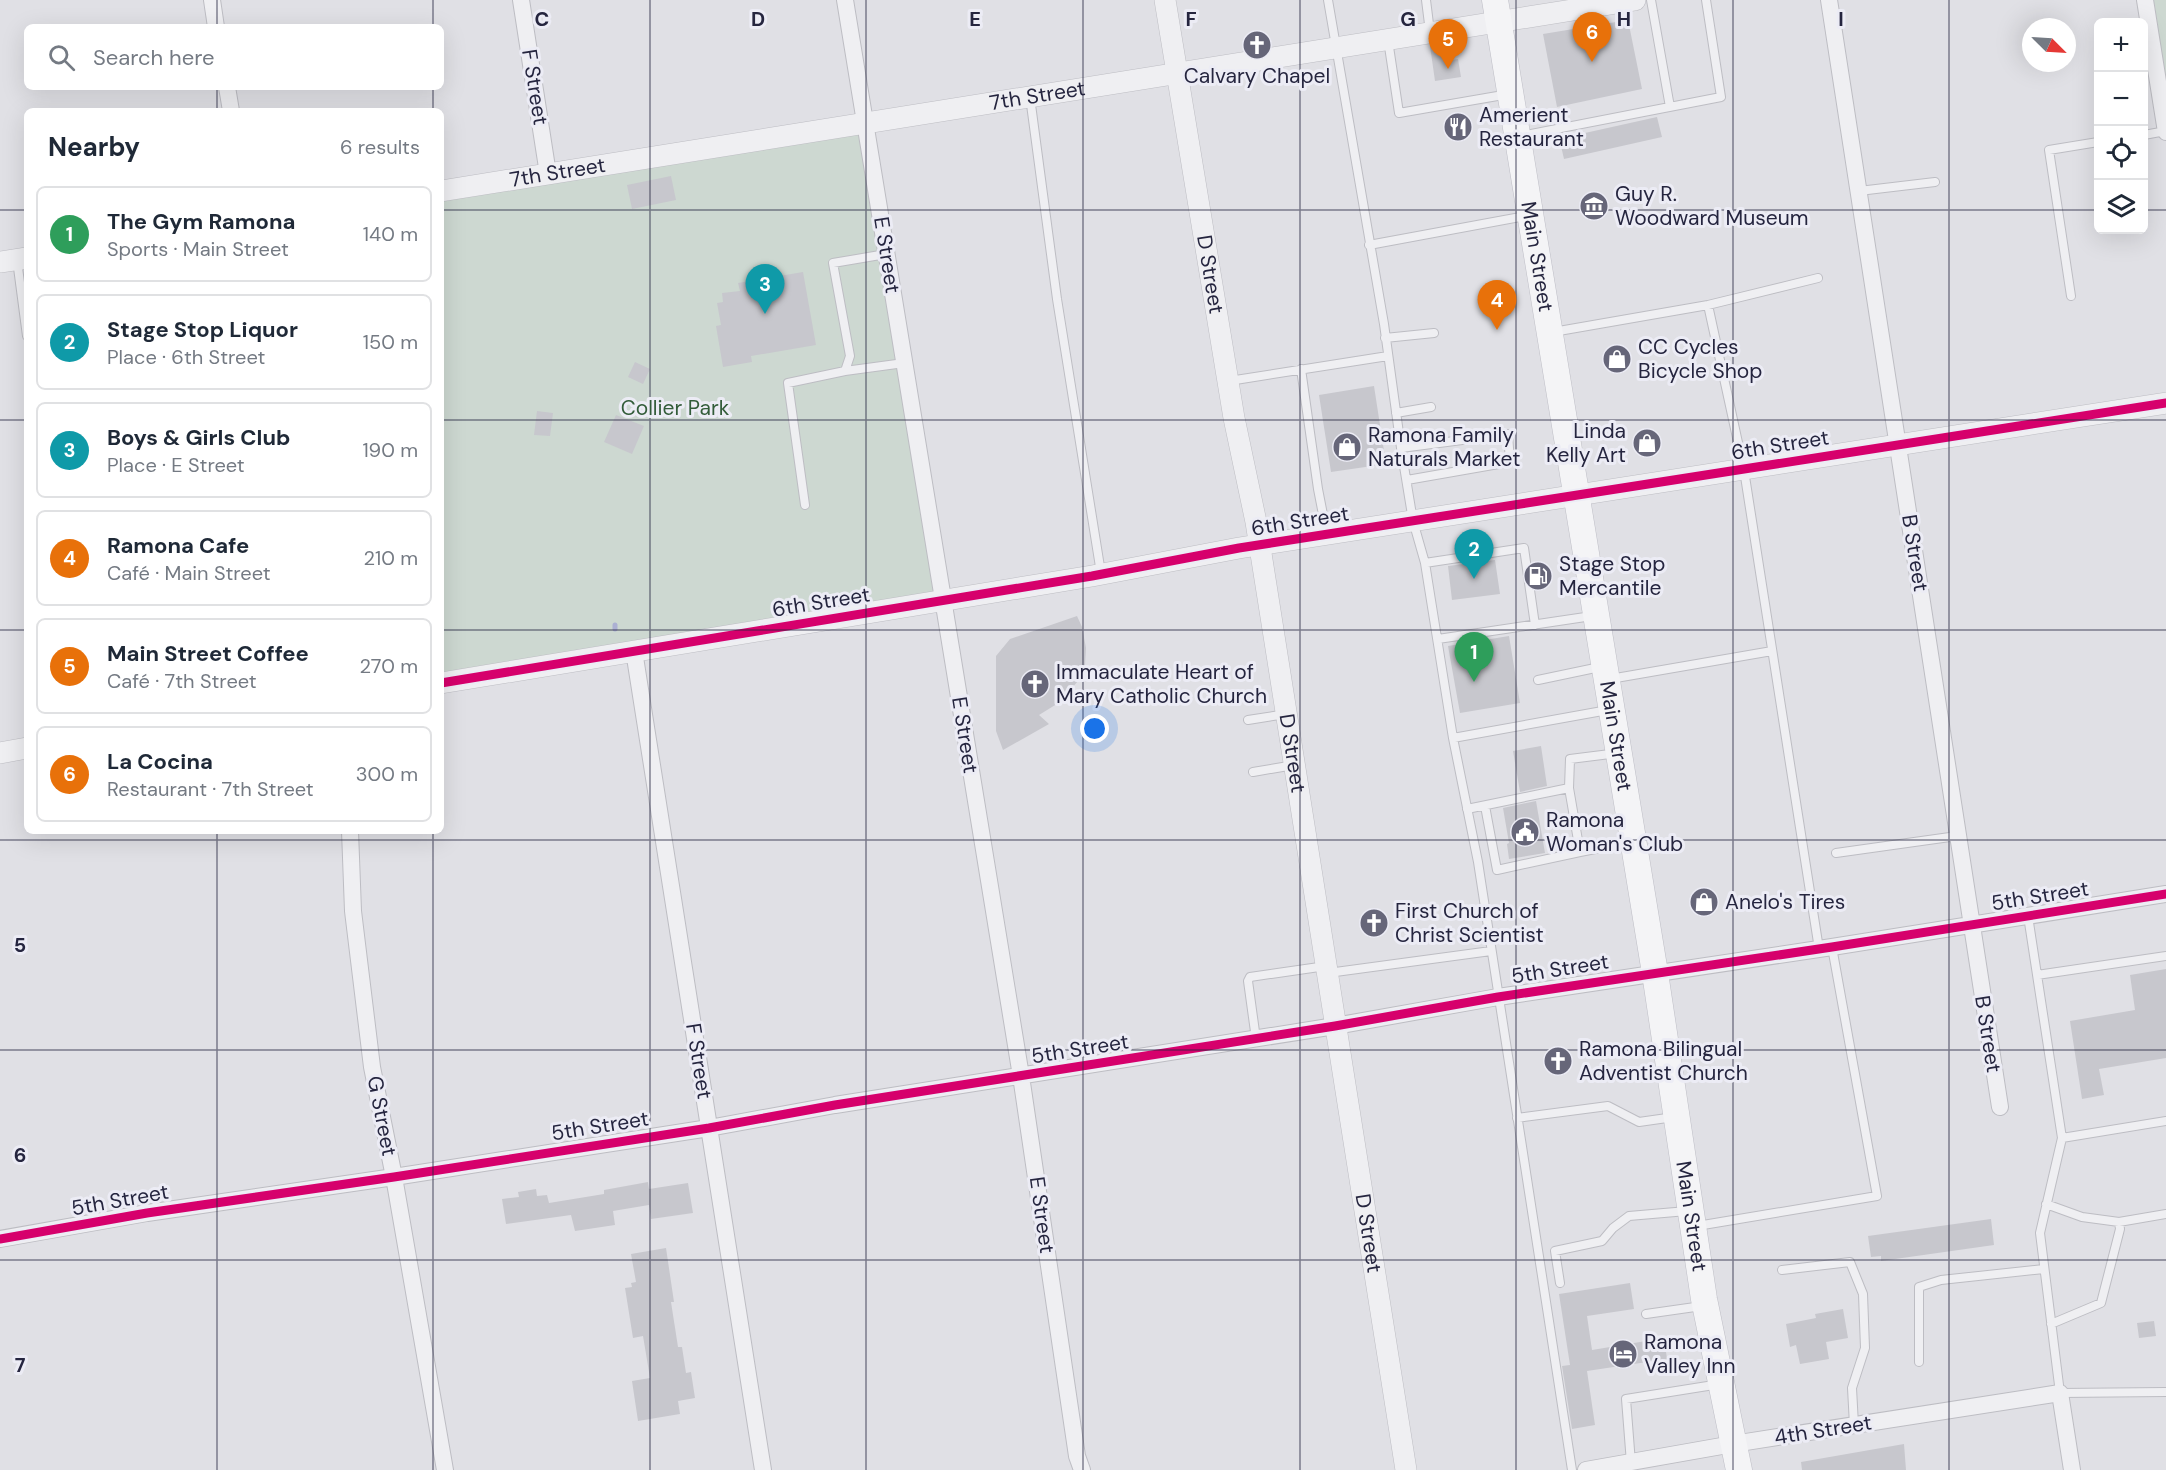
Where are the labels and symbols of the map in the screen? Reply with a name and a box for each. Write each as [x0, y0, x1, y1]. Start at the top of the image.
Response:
text: C [535, 6, 549, 32]
text: D [751, 6, 765, 32]
text: E [969, 6, 981, 32]
text: F [1185, 6, 1197, 32]
text: G [1400, 6, 1416, 32]
text: H [1617, 6, 1631, 32]
text: I [1838, 6, 1844, 32]
pin: 6 [1572, 13, 1612, 62]
north arrow [2022, 18, 2076, 72]
pin: 5 [1428, 20, 1468, 69]
church icon: Calvary Chapel [1241, 29, 1273, 61]
street label: F Street [515, 47, 555, 127]
place label: Calvary Chapel [1184, 62, 1330, 90]
street label: 7th Street [987, 74, 1087, 117]
place label: Amerient Restaurant [1479, 101, 1584, 153]
restaurant icon: Amerient Restaurant [1442, 111, 1474, 143]
street label: 7th Street [508, 151, 607, 194]
place label: Guy R. Woodward Museum [1615, 180, 1808, 232]
museum icon: Guy R. Woodward Museum [1578, 190, 1610, 222]
street label: Main Street [1514, 199, 1560, 314]
street label: E Street [867, 215, 907, 295]
street label: D Street [1190, 233, 1231, 316]
pin: 3 [746, 264, 784, 314]
pin: 4 [1478, 280, 1516, 330]
place label: CC Cycles Bicycle Shop [1638, 333, 1762, 385]
shop icon: CC Cycles Bicycle Shop [1601, 343, 1633, 375]
park label: Collier Park [621, 394, 730, 422]
place label: Linda Kelly Art [1546, 417, 1626, 469]
place label: Ramona Family Naturals Market [1368, 421, 1520, 473]
street label: 6th Street [1729, 423, 1831, 467]
shop icon: Linda Kelly Art [1631, 427, 1663, 459]
shop icon: Ramona Family Naturals Market [1331, 431, 1363, 463]
street label: 6th Street [1249, 499, 1351, 543]
street label: B Street [1895, 512, 1935, 594]
pin: 2 [1454, 530, 1494, 579]
place label: Stage Stop Mercantile [1559, 550, 1665, 602]
fuel station icon: Stage Stop Mercantile [1522, 560, 1554, 592]
street label: 6th Street [770, 580, 872, 624]
pin: 1 [1454, 632, 1494, 682]
place label: Immaculate Heart of Mary Catholic Church [1056, 658, 1267, 710]
church icon: Immaculate Heart of Mary Catholic Church [1019, 668, 1051, 700]
street label: Main Street [1593, 679, 1639, 793]
street label: E Street [945, 695, 985, 775]
street label: D Street [1273, 712, 1313, 795]
your location [1080, 714, 1109, 743]
place label: Ramona Woman's Club [1546, 806, 1683, 858]
public building icon: Ramona Woman's Club [1509, 816, 1541, 848]
street label: 5th Street [1989, 874, 2091, 918]
shop icon: Anelo's Tires [1688, 886, 1720, 918]
place label: Anelo's Tires [1725, 888, 1845, 916]
place label: First Church of Christ Scientist [1395, 897, 1544, 949]
church icon: First Church of Christ Scientist [1358, 907, 1390, 939]
text: 5 [14, 932, 26, 958]
street label: 5th Street [1509, 947, 1611, 991]
street label: B Street [1968, 993, 2008, 1075]
street label: F Street [679, 1021, 719, 1101]
street label: 5th Street [1029, 1027, 1131, 1071]
place label: Ramona Bilingual Adventist Church [1579, 1035, 1748, 1087]
church icon: Ramona Bilingual Adventist Church [1542, 1045, 1574, 1077]
street label: G Street [361, 1074, 403, 1158]
street label: 5th Street [549, 1104, 651, 1148]
text: 6 [14, 1142, 26, 1168]
street label: Main Street [1669, 1159, 1714, 1273]
street label: E Street [1023, 1175, 1061, 1255]
street label: 5th Street [69, 1178, 171, 1222]
street label: D Street [1348, 1192, 1389, 1275]
place label: Ramona Valley Inn [1644, 1328, 1735, 1380]
hotel icon: Ramona Valley Inn [1607, 1338, 1639, 1370]
text: 7 [15, 1352, 26, 1378]
street label: 4th Street [1772, 1408, 1874, 1452]

